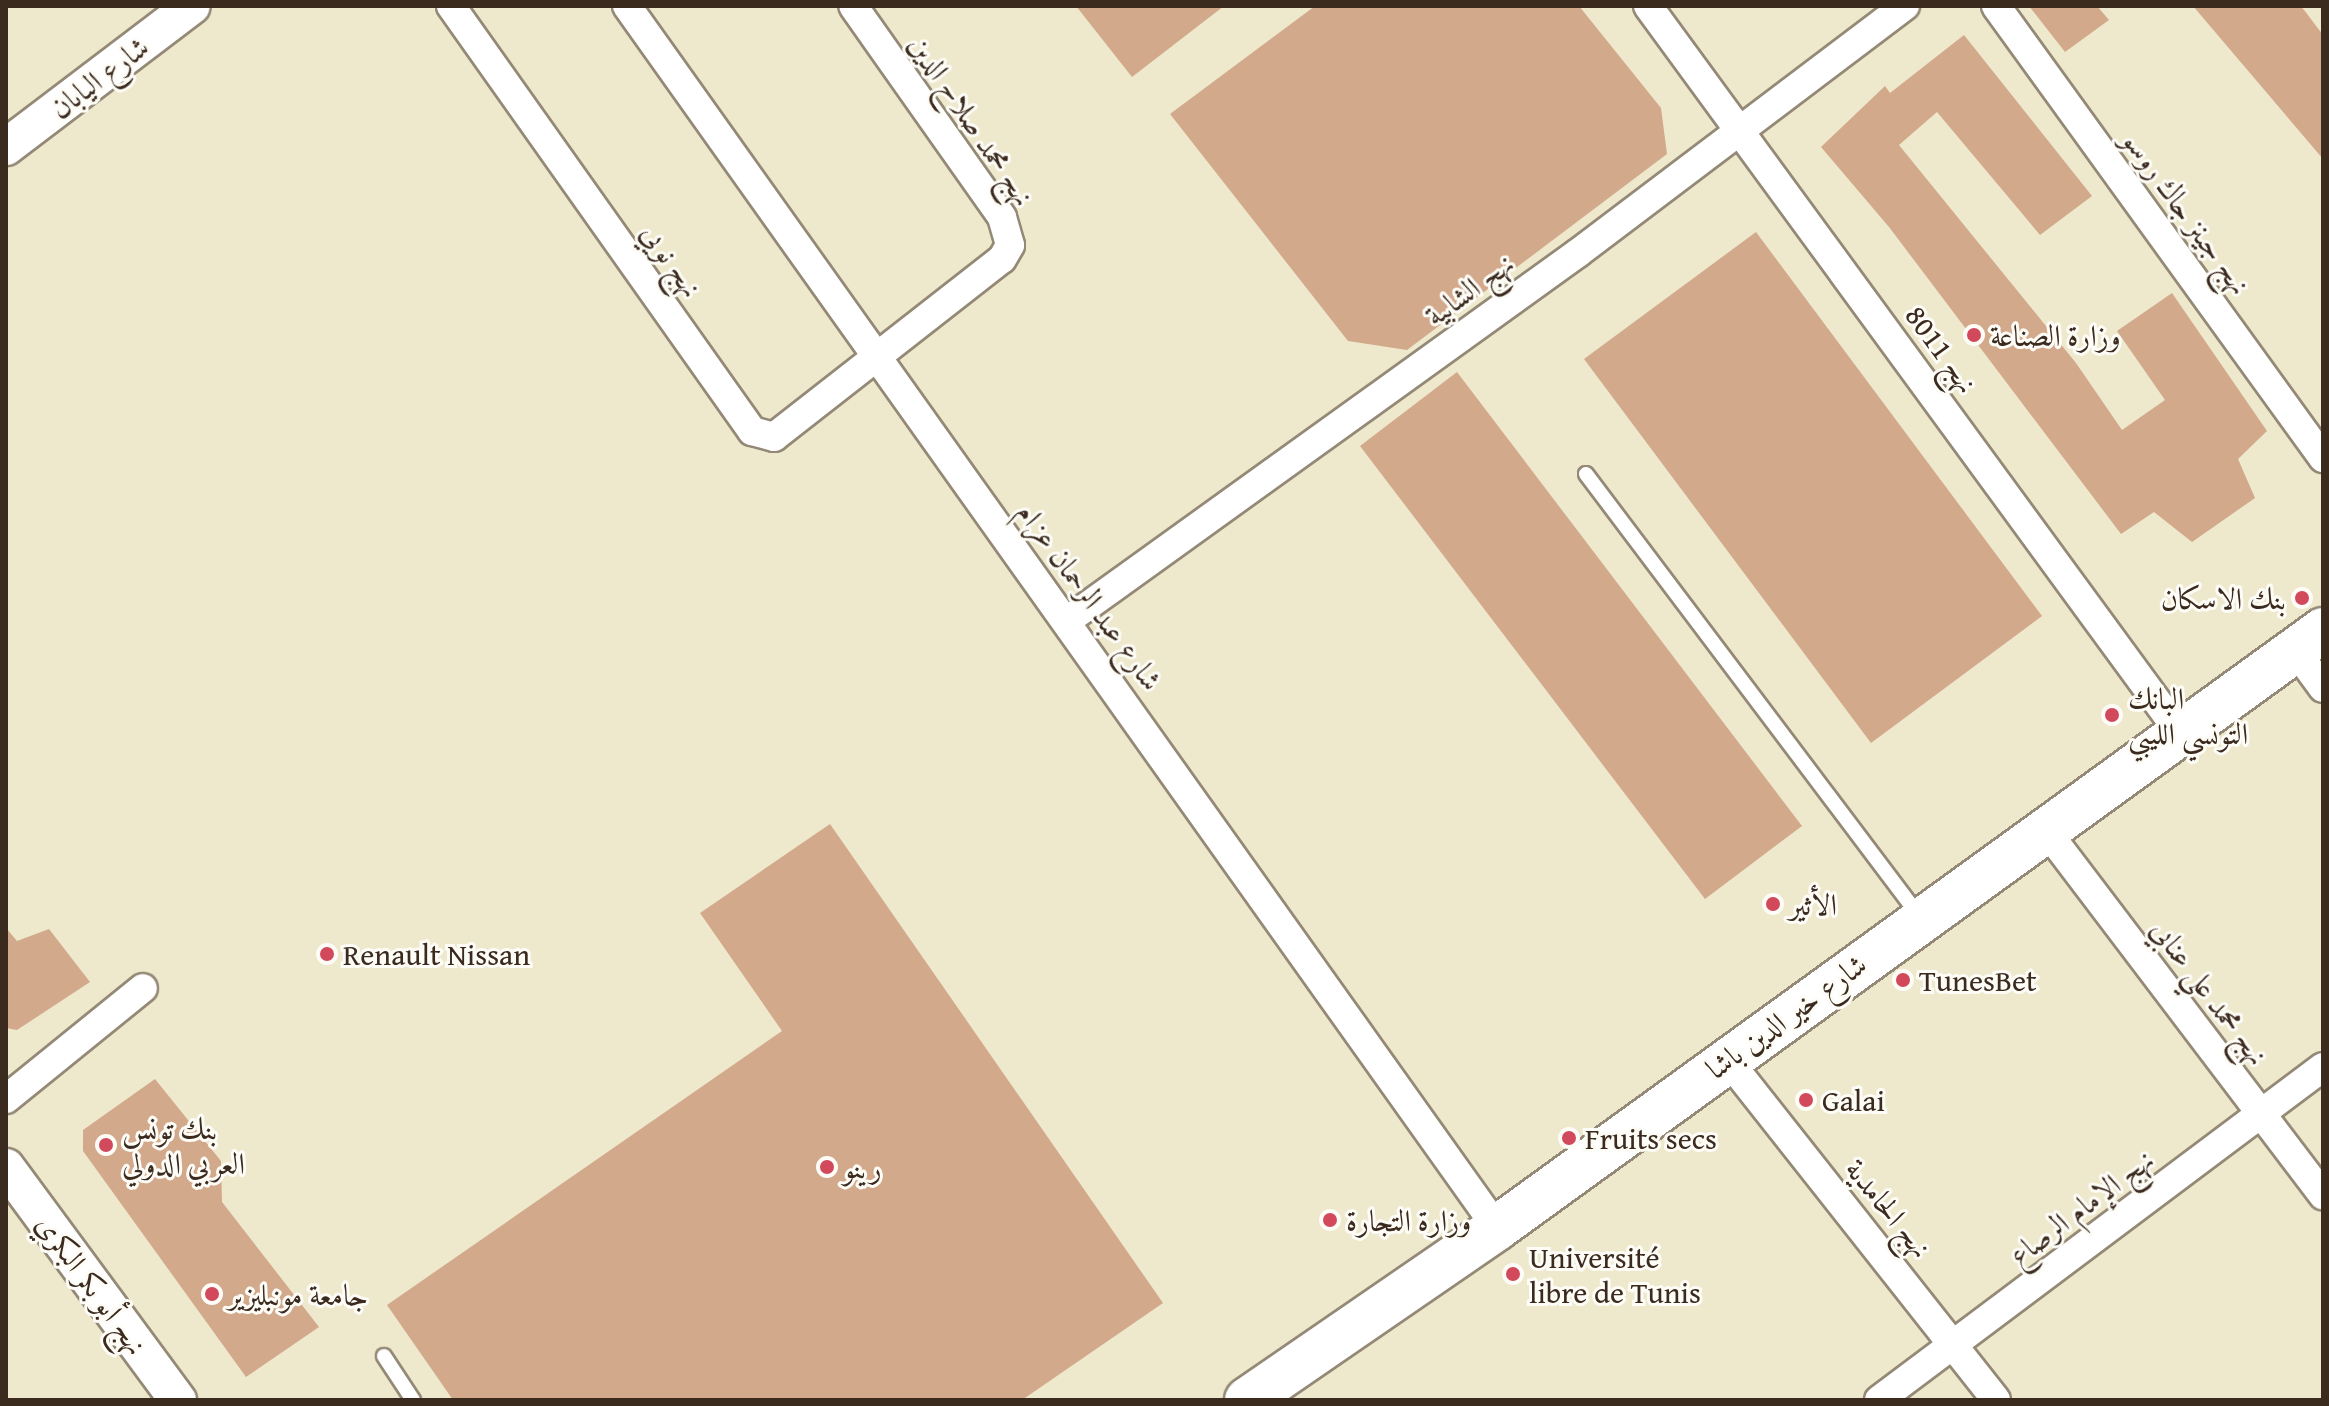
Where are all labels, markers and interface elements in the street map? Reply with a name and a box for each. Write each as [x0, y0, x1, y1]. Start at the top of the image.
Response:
street label: نهج محمد صلاح الدين [901, 27, 1043, 213]
street label: شارع اليابان [42, 28, 156, 126]
street label: نهج جينز جاك روسو [2115, 123, 2259, 301]
street label: نهج نويي [634, 216, 710, 304]
street label: نهج الشابية [1417, 245, 1521, 333]
street label: نهج 8011 [1898, 298, 1986, 400]
place label: وزارة الصناعة [1990, 317, 2121, 353]
marker: وزارة الصناعة [1965, 326, 1983, 344]
street label: شارع عبد الرحمان عزام [1010, 495, 1170, 697]
place label: بنك الاسكان [2161, 580, 2286, 616]
marker: بنك الاسكان [2293, 589, 2311, 607]
place label: البانك التونسي الليبي [2128, 680, 2248, 750]
marker: البانك التونسي الليبي [2103, 706, 2121, 724]
place label: الأثير [1789, 886, 1837, 922]
marker: الأثير [1764, 895, 1782, 913]
street label: نهج محمد علي عنابي [2144, 912, 2276, 1072]
place label: Renault Nissan [343, 936, 530, 972]
marker: Renault Nissan [318, 945, 336, 963]
street label: شارع خير الدين باشا [1699, 946, 1873, 1086]
place label: TunesBet [1919, 962, 2037, 998]
marker: TunesBet [1894, 971, 1912, 989]
place label: Galai [1822, 1082, 1885, 1118]
marker: Galai [1797, 1091, 1815, 1109]
place label: بنك تونس العربي الدولي [122, 1110, 245, 1180]
place label: Fruits secs [1585, 1120, 1717, 1156]
marker: Fruits secs [1560, 1129, 1578, 1147]
marker: بنك تونس العربي الدولي [97, 1136, 115, 1154]
street label: نهج الإمام الرصاع [2002, 1141, 2160, 1273]
place label: رينو [843, 1149, 882, 1185]
street label: نهج الحامدية [1838, 1151, 1940, 1265]
marker: رينو [818, 1158, 836, 1176]
place label: وزارة التجارة [1346, 1202, 1471, 1238]
street label: نهج أبو بكر البكري [29, 1207, 155, 1361]
marker: وزارة التجارة [1321, 1211, 1339, 1229]
place label: Université libre de Tunis [1529, 1239, 1701, 1310]
marker: Université libre de Tunis [1504, 1265, 1522, 1283]
place label: جامعة مونبليزير [228, 1276, 368, 1312]
marker: جامعة مونبليزير [203, 1285, 221, 1303]

